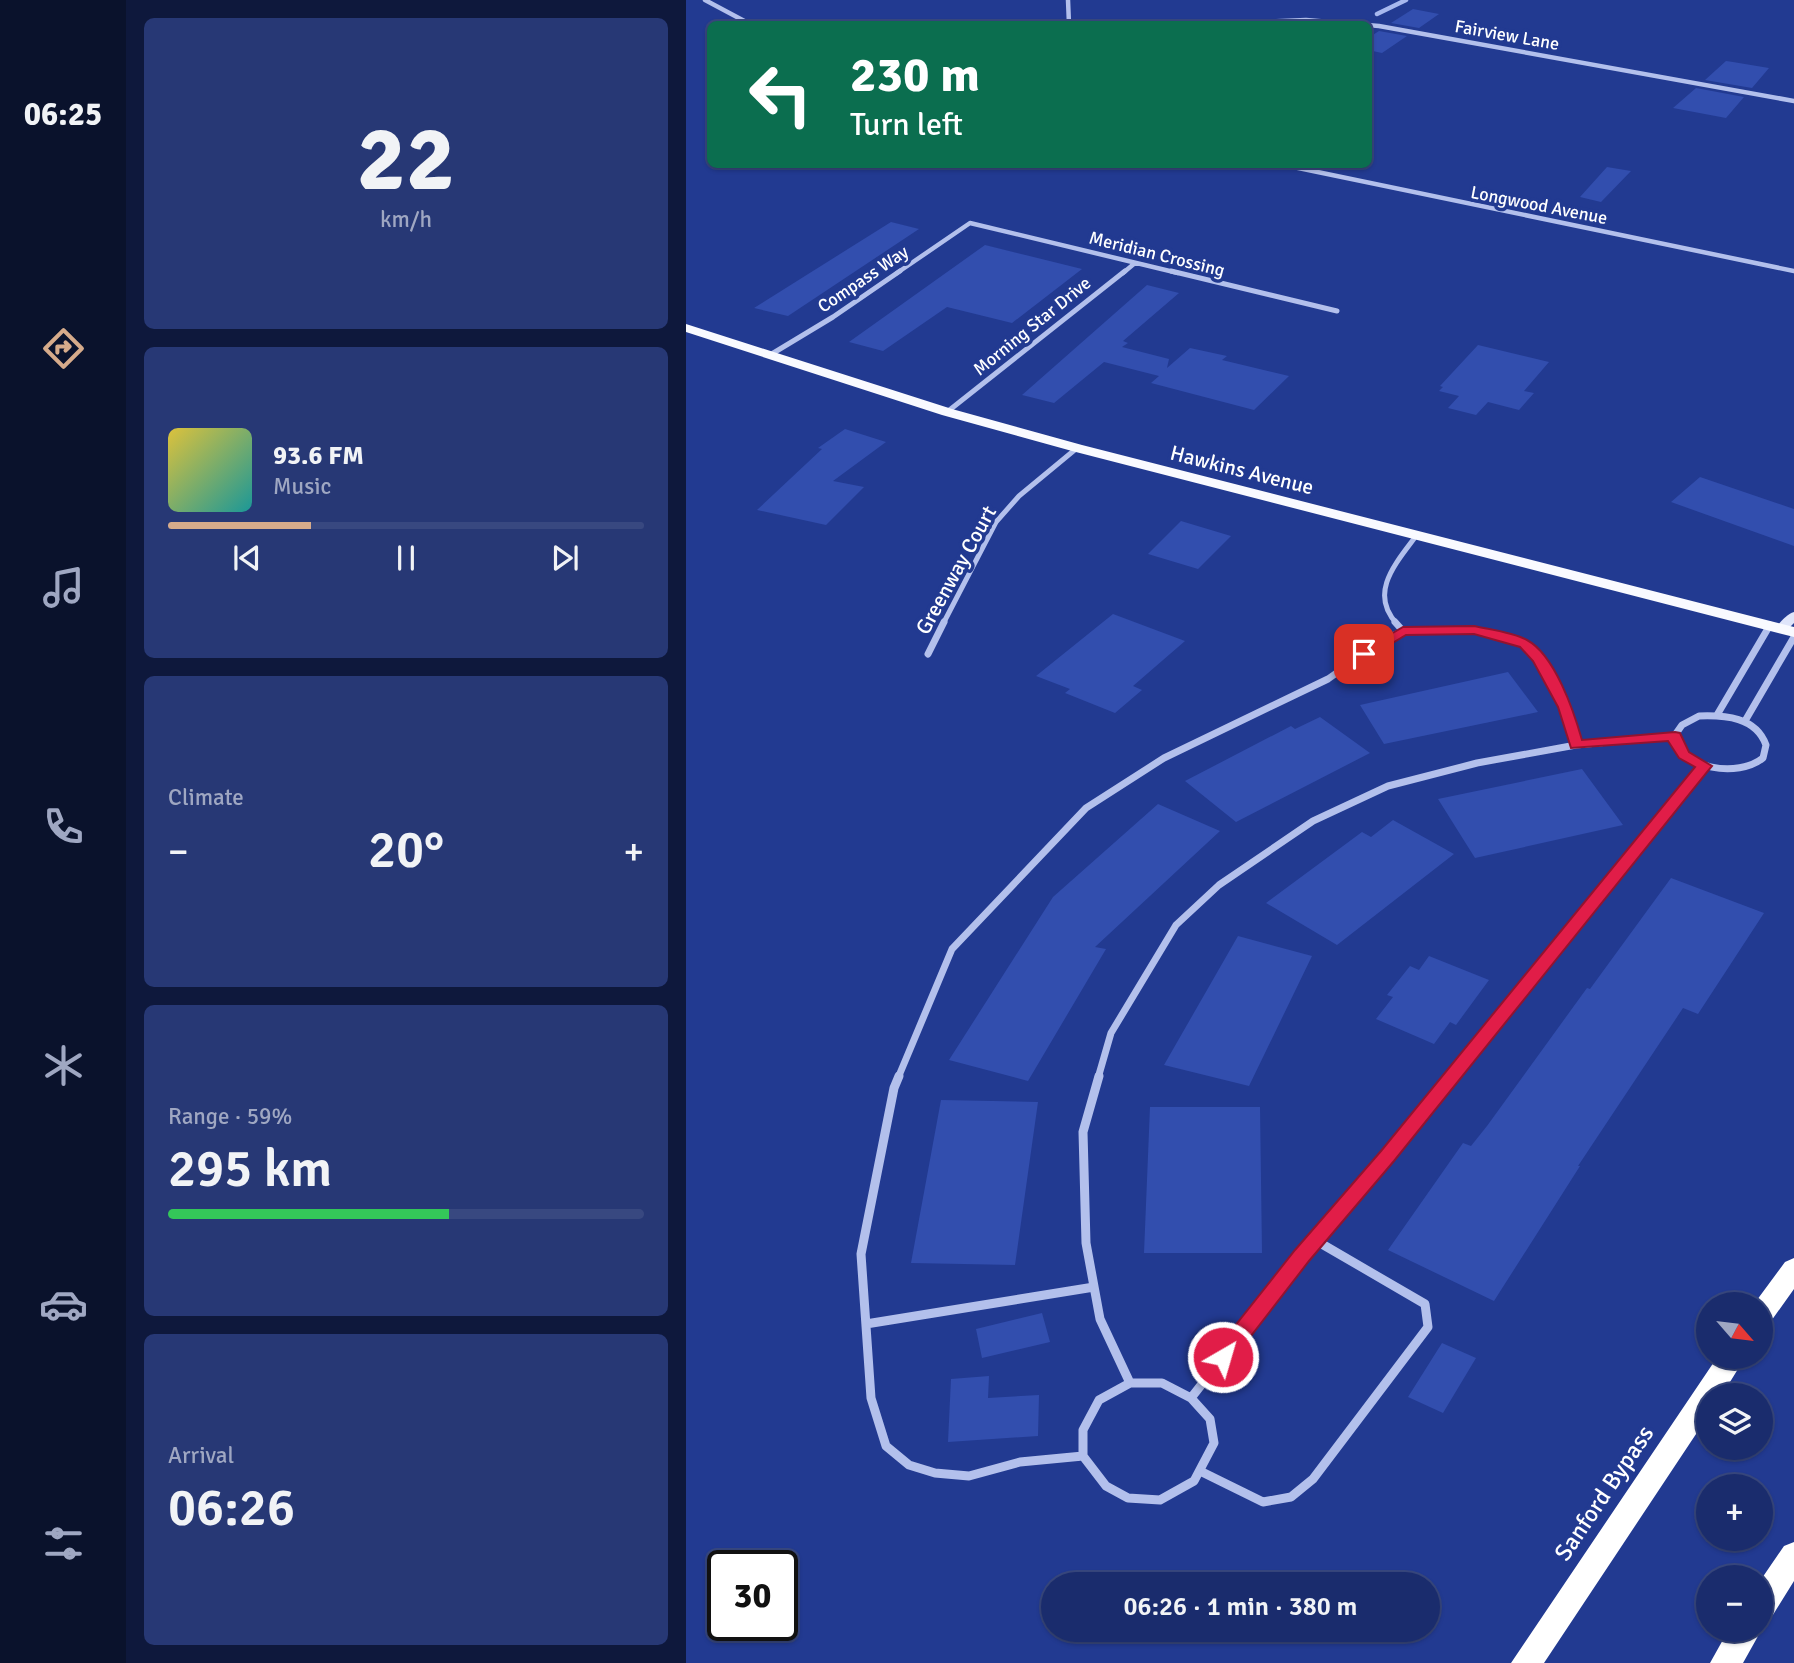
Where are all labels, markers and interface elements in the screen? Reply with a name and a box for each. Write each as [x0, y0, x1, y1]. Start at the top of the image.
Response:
street label: Fairview Lane [1453, 15, 1561, 55]
text: 230 m [850, 45, 980, 105]
icon: left [735, 49, 826, 140]
text: 06:25 [24, 95, 102, 134]
text: 22 [357, 103, 455, 216]
text: Turn left [850, 105, 963, 144]
street label: Longwood Avenue [1469, 181, 1609, 229]
text: km/h [380, 205, 432, 234]
street label: Meridian Crossing [1087, 226, 1227, 282]
street label: Compass Way [813, 240, 913, 317]
street label: Morning Star Drive [969, 272, 1095, 380]
icon: directions [39, 324, 88, 373]
text: 93.6 FM [273, 440, 364, 472]
street label: Hawkins Avenue [1168, 440, 1316, 500]
text: Music [273, 472, 331, 501]
street label: Greenway Court [910, 501, 1002, 639]
icon: previous [228, 539, 266, 577]
icon: pause [387, 539, 425, 577]
icon: next [546, 539, 584, 577]
icon: music [39, 563, 88, 612]
pin [1334, 624, 1394, 684]
icon: arrive [1345, 635, 1383, 673]
text: Climate [168, 783, 244, 812]
icon: phone [39, 802, 88, 851]
text: 20° [368, 818, 444, 882]
text: − [168, 828, 189, 875]
text: + [623, 828, 644, 875]
icon: climate [39, 1041, 88, 1090]
text: Range · 59% [168, 1102, 292, 1131]
text: 295 km [168, 1137, 332, 1201]
icon: car [39, 1280, 88, 1329]
north arrow [1696, 1292, 1773, 1368]
map controls [1696, 1292, 1773, 1642]
position arrow [1186, 1320, 1260, 1394]
button: layers [1696, 1383, 1773, 1460]
street label: Sanford Bypass [1548, 1420, 1660, 1566]
text: Arrival [168, 1441, 234, 1470]
button: + [1696, 1474, 1773, 1551]
text: 06:26 [168, 1476, 295, 1540]
icon: filters [39, 1519, 88, 1568]
speed limit sign: 30 [707, 1550, 798, 1641]
button: − [1696, 1565, 1773, 1642]
text: 06:26 · 1 min · 380 m [1124, 1591, 1357, 1623]

